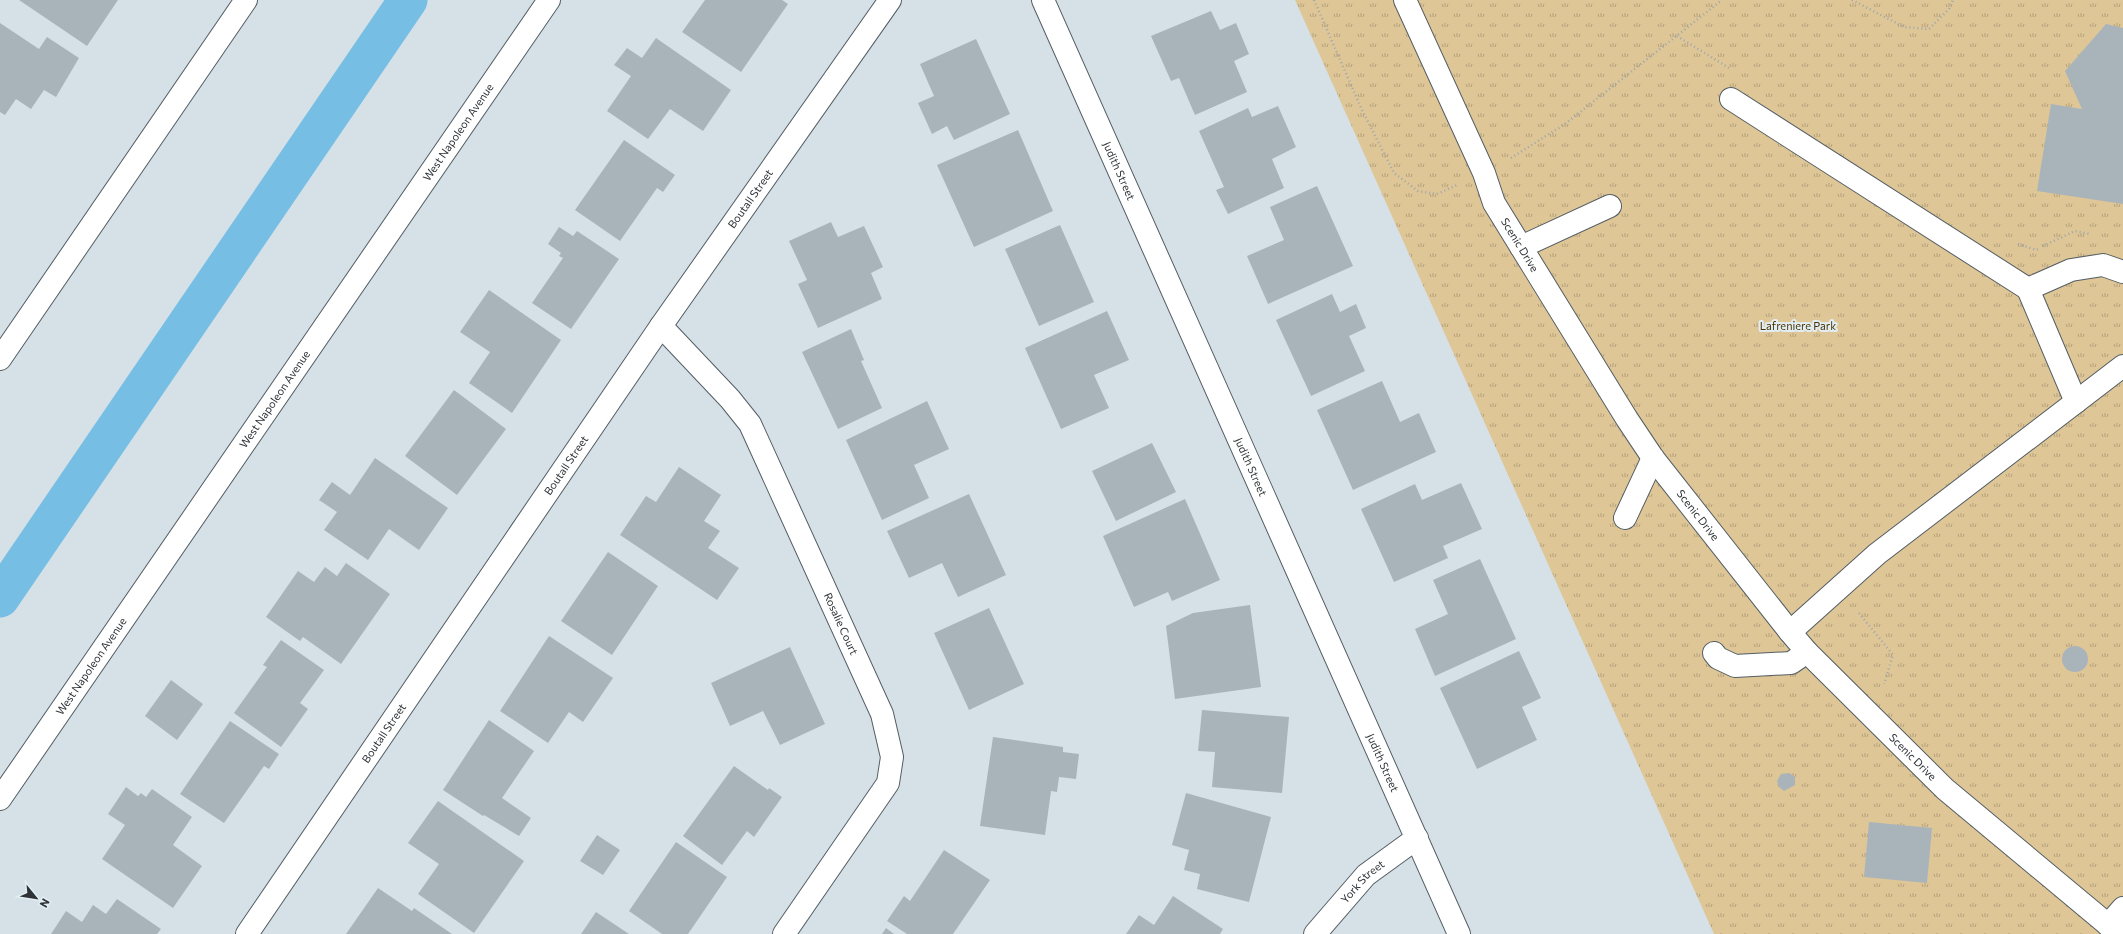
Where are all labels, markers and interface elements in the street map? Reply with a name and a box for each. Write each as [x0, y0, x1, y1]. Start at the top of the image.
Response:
street label: West Napoleon Avenue [420, 81, 496, 183]
street label: Judith Street [1100, 139, 1138, 202]
street label: Boutall Street [725, 166, 775, 230]
street label: Scenic Drive [1499, 215, 1542, 274]
park label: Lafreniere Park [1760, 319, 1836, 332]
street label: West Napoleon Avenue [236, 348, 312, 450]
street label: Boutall Street [541, 432, 591, 497]
street label: Judith Street [1232, 435, 1270, 498]
street label: Scenic Drive [1674, 487, 1722, 543]
street label: Rosalie Court [822, 590, 861, 657]
street label: West Napoleon Avenue [53, 615, 129, 717]
street label: Boutall Street [359, 700, 408, 765]
street label: Scenic Drive [1887, 730, 1939, 783]
street label: Judith Street [1364, 731, 1402, 794]
street label: York Street [1338, 857, 1387, 906]
north arrow [16, 878, 56, 918]
text: N [37, 896, 53, 910]

